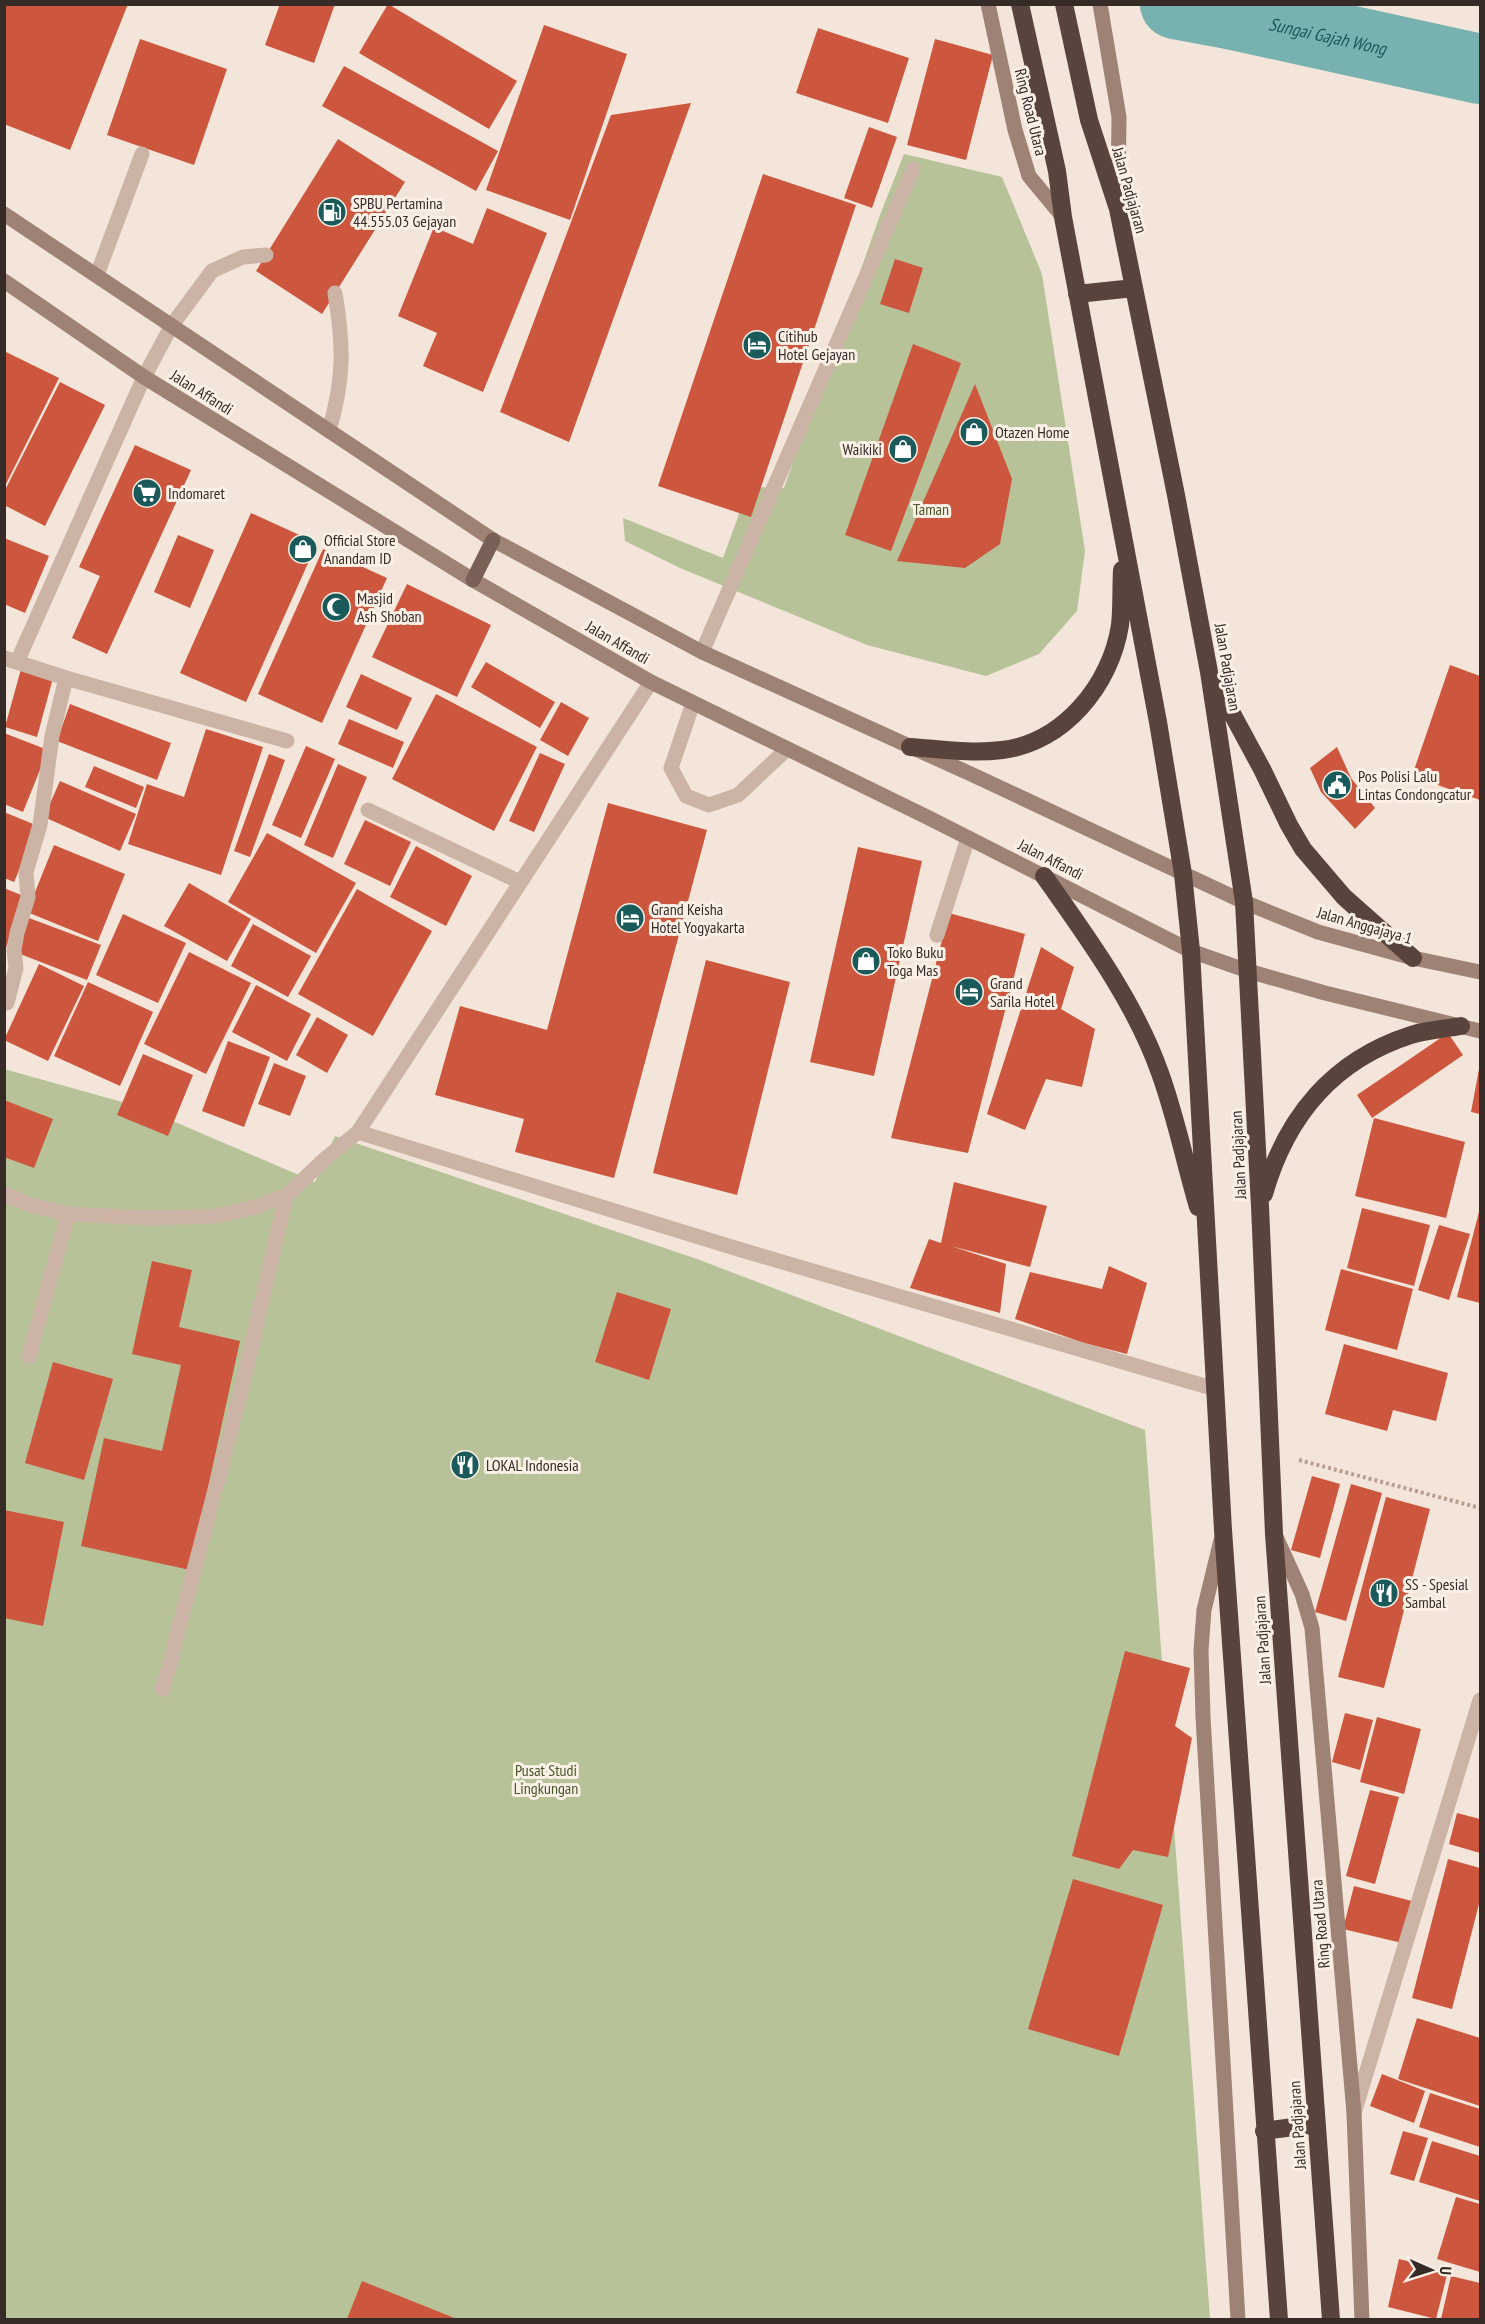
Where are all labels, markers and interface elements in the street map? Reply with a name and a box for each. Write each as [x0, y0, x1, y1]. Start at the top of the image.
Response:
water label: Sungai Gajah Wong [1267, 12, 1390, 60]
street label: Ring Road Utara [1011, 66, 1051, 158]
street label: Jalan Padjajaran [1108, 144, 1152, 235]
place label: SPBU Pertamina 44.555.03 Gejayan [353, 193, 456, 231]
fuel station icon: SPBU Pertamina 44.555.03 Gejayan [316, 196, 348, 228]
place label: Citihub Hotel Gejayan [778, 326, 855, 364]
hotel icon: Citihub Hotel Gejayan [741, 329, 773, 361]
street label: Jalan Affandi [166, 364, 237, 419]
shop icon: Otazen Home [958, 416, 990, 448]
place label: Otazen Home [995, 422, 1070, 442]
shop icon: Waikiki [887, 433, 919, 465]
place label: Waikiki [843, 439, 882, 459]
supermarket icon: Indomaret [131, 477, 163, 509]
place label: Indomaret [168, 483, 225, 503]
park label: Taman [913, 499, 949, 519]
place label: Official Store Anandam ID [324, 530, 396, 568]
shop icon: Official Store Anandam ID [287, 533, 319, 565]
place label: Masjid Ash Shoban [357, 588, 422, 626]
mosque icon: Masjid Ash Shoban [320, 591, 352, 623]
street label: Jalan Affandi [582, 615, 653, 668]
street label: Jalan Padjajaran [1210, 621, 1246, 712]
place label: Pos Polisi Lalu Lintas Condongcatur [1358, 766, 1472, 804]
public building icon: Pos Polisi Lalu Lintas Condongcatur [1321, 769, 1353, 801]
street label: Jalan Affandi [1014, 834, 1087, 884]
place label: Grand Keisha Hotel Yogyakarta [651, 899, 745, 937]
hotel icon: Grand Keisha Hotel Yogyakarta [614, 902, 646, 934]
street label: Jalan Anggajaya 1 [1314, 902, 1415, 948]
place label: Toko Buku Toga Mas [887, 942, 943, 980]
shop icon: Toko Buku Toga Mas [850, 945, 882, 977]
place label: Grand Sarila Hotel [990, 973, 1055, 1011]
hotel icon: Grand Sarila Hotel [953, 976, 985, 1008]
street label: Jalan Padjajaran [1226, 1110, 1250, 1201]
restaurant icon: LOKAL Indonesia [449, 1449, 481, 1481]
place label: LOKAL Indonesia [486, 1455, 579, 1475]
place label: SS - Spesial Sambal [1405, 1574, 1469, 1612]
restaurant icon: SS - Spesial Sambal [1368, 1577, 1400, 1609]
street label: Jalan Padjajaran [1249, 1595, 1275, 1686]
park label: Pusat Studi Lingkungan [514, 1760, 578, 1798]
street label: Ring Road Utara [1306, 1879, 1334, 1969]
street label: Jalan Padjajaran [1284, 2080, 1310, 2171]
north arrow [1401, 2240, 1461, 2300]
text: U [1436, 2266, 1456, 2275]

